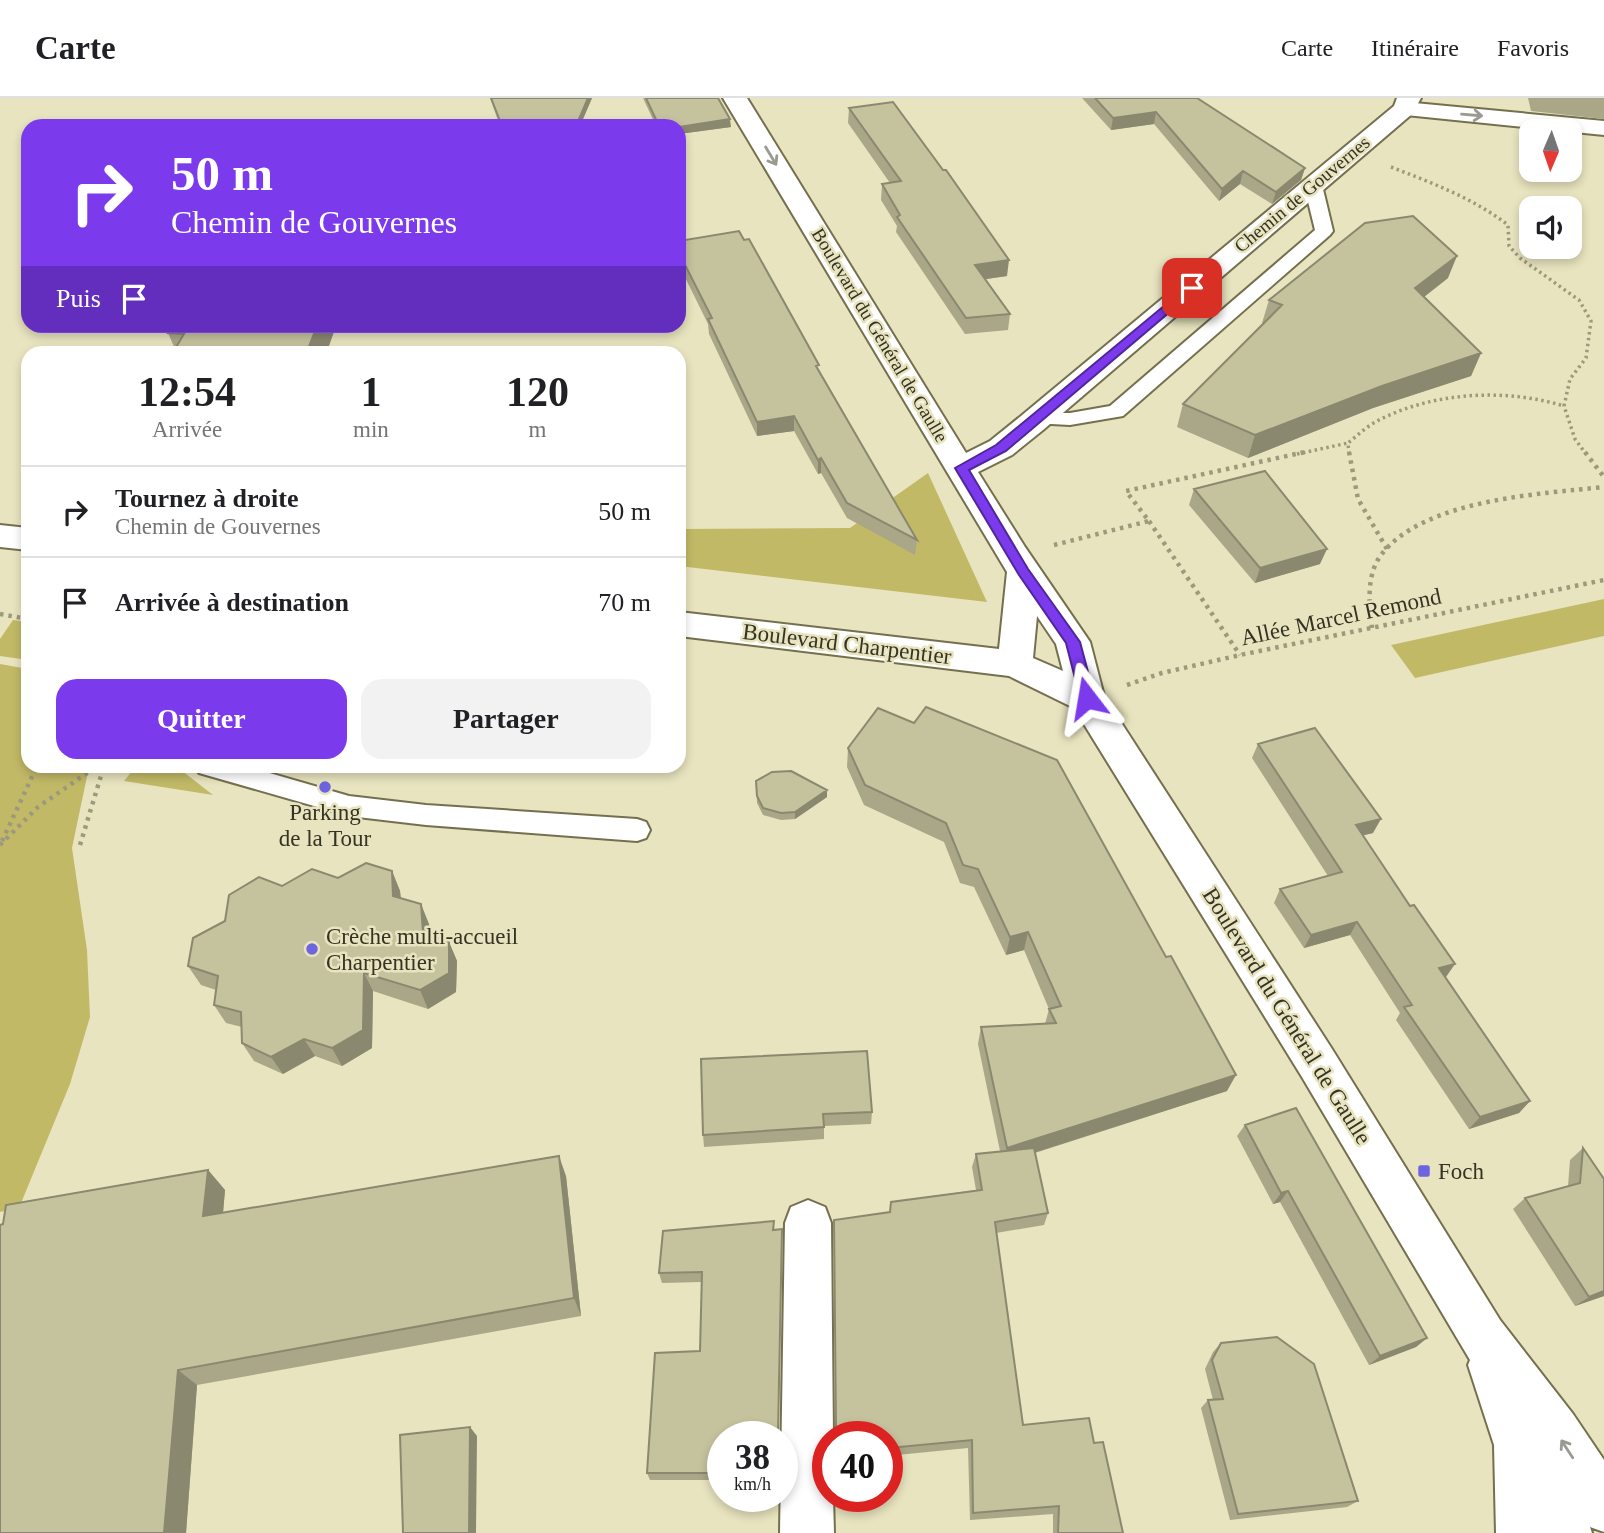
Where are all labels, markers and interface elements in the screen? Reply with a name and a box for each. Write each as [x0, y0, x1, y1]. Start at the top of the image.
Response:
text: Carte [35, 30, 116, 66]
text: Carte [1281, 35, 1333, 61]
text: Itinéraire [1371, 35, 1459, 61]
text: Favoris [1497, 35, 1569, 61]
one-way arrow [1460, 109, 1483, 122]
north arrow [1519, 119, 1582, 182]
map controls [1519, 119, 1582, 259]
street label: Chemin de Gouvernes [1230, 131, 1374, 257]
text: 50 m [171, 146, 273, 201]
one-way arrow [764, 146, 778, 166]
icon: right [56, 147, 147, 238]
button: sound [1519, 196, 1582, 259]
text: Chemin de Gouvernes [171, 204, 457, 240]
street label: Boulevard du Général de Gaulle [808, 224, 952, 446]
pin [1162, 258, 1222, 318]
icon: arrive [1173, 269, 1211, 307]
icon: arrive [115, 280, 153, 318]
text: Puis [56, 284, 101, 313]
text: 12:54 [138, 369, 236, 415]
text: 1 [360, 369, 381, 415]
text: 120 [506, 369, 569, 415]
text: Arrivée [152, 417, 222, 442]
text: min [353, 417, 389, 442]
text: m [528, 417, 546, 442]
text: Tournez à droite [115, 484, 298, 513]
icon: right [56, 493, 94, 531]
text: 50 m [598, 497, 651, 526]
text: Chemin de Gouvernes [115, 514, 321, 539]
street label: Allée Marcel Remond [1238, 583, 1444, 650]
icon: arrive [56, 584, 94, 622]
text: Arrivée à destination [115, 588, 349, 617]
text: 70 m [598, 588, 651, 617]
street label: Boulevard Charpentier [741, 619, 953, 669]
position arrow [1050, 661, 1124, 735]
button: Quitter [56, 679, 347, 759]
button: Partager [361, 679, 651, 759]
marker: Parking de la Tour [317, 779, 333, 795]
place label: Parking de la Tour [279, 800, 372, 851]
street label: Boulevard du Général de Gaulle [1198, 883, 1376, 1149]
place label: Crèche multi-accueil Charpentier [326, 924, 518, 975]
marker: Crèche multi-accueil Charpentier [304, 941, 320, 957]
place label: Foch [1438, 1159, 1485, 1184]
marker: Foch [1416, 1163, 1432, 1179]
speed limit sign: 40 [812, 1421, 903, 1512]
text: 38 [735, 1438, 770, 1477]
one-way arrow [1559, 1440, 1573, 1460]
text: km/h [734, 1474, 771, 1494]

